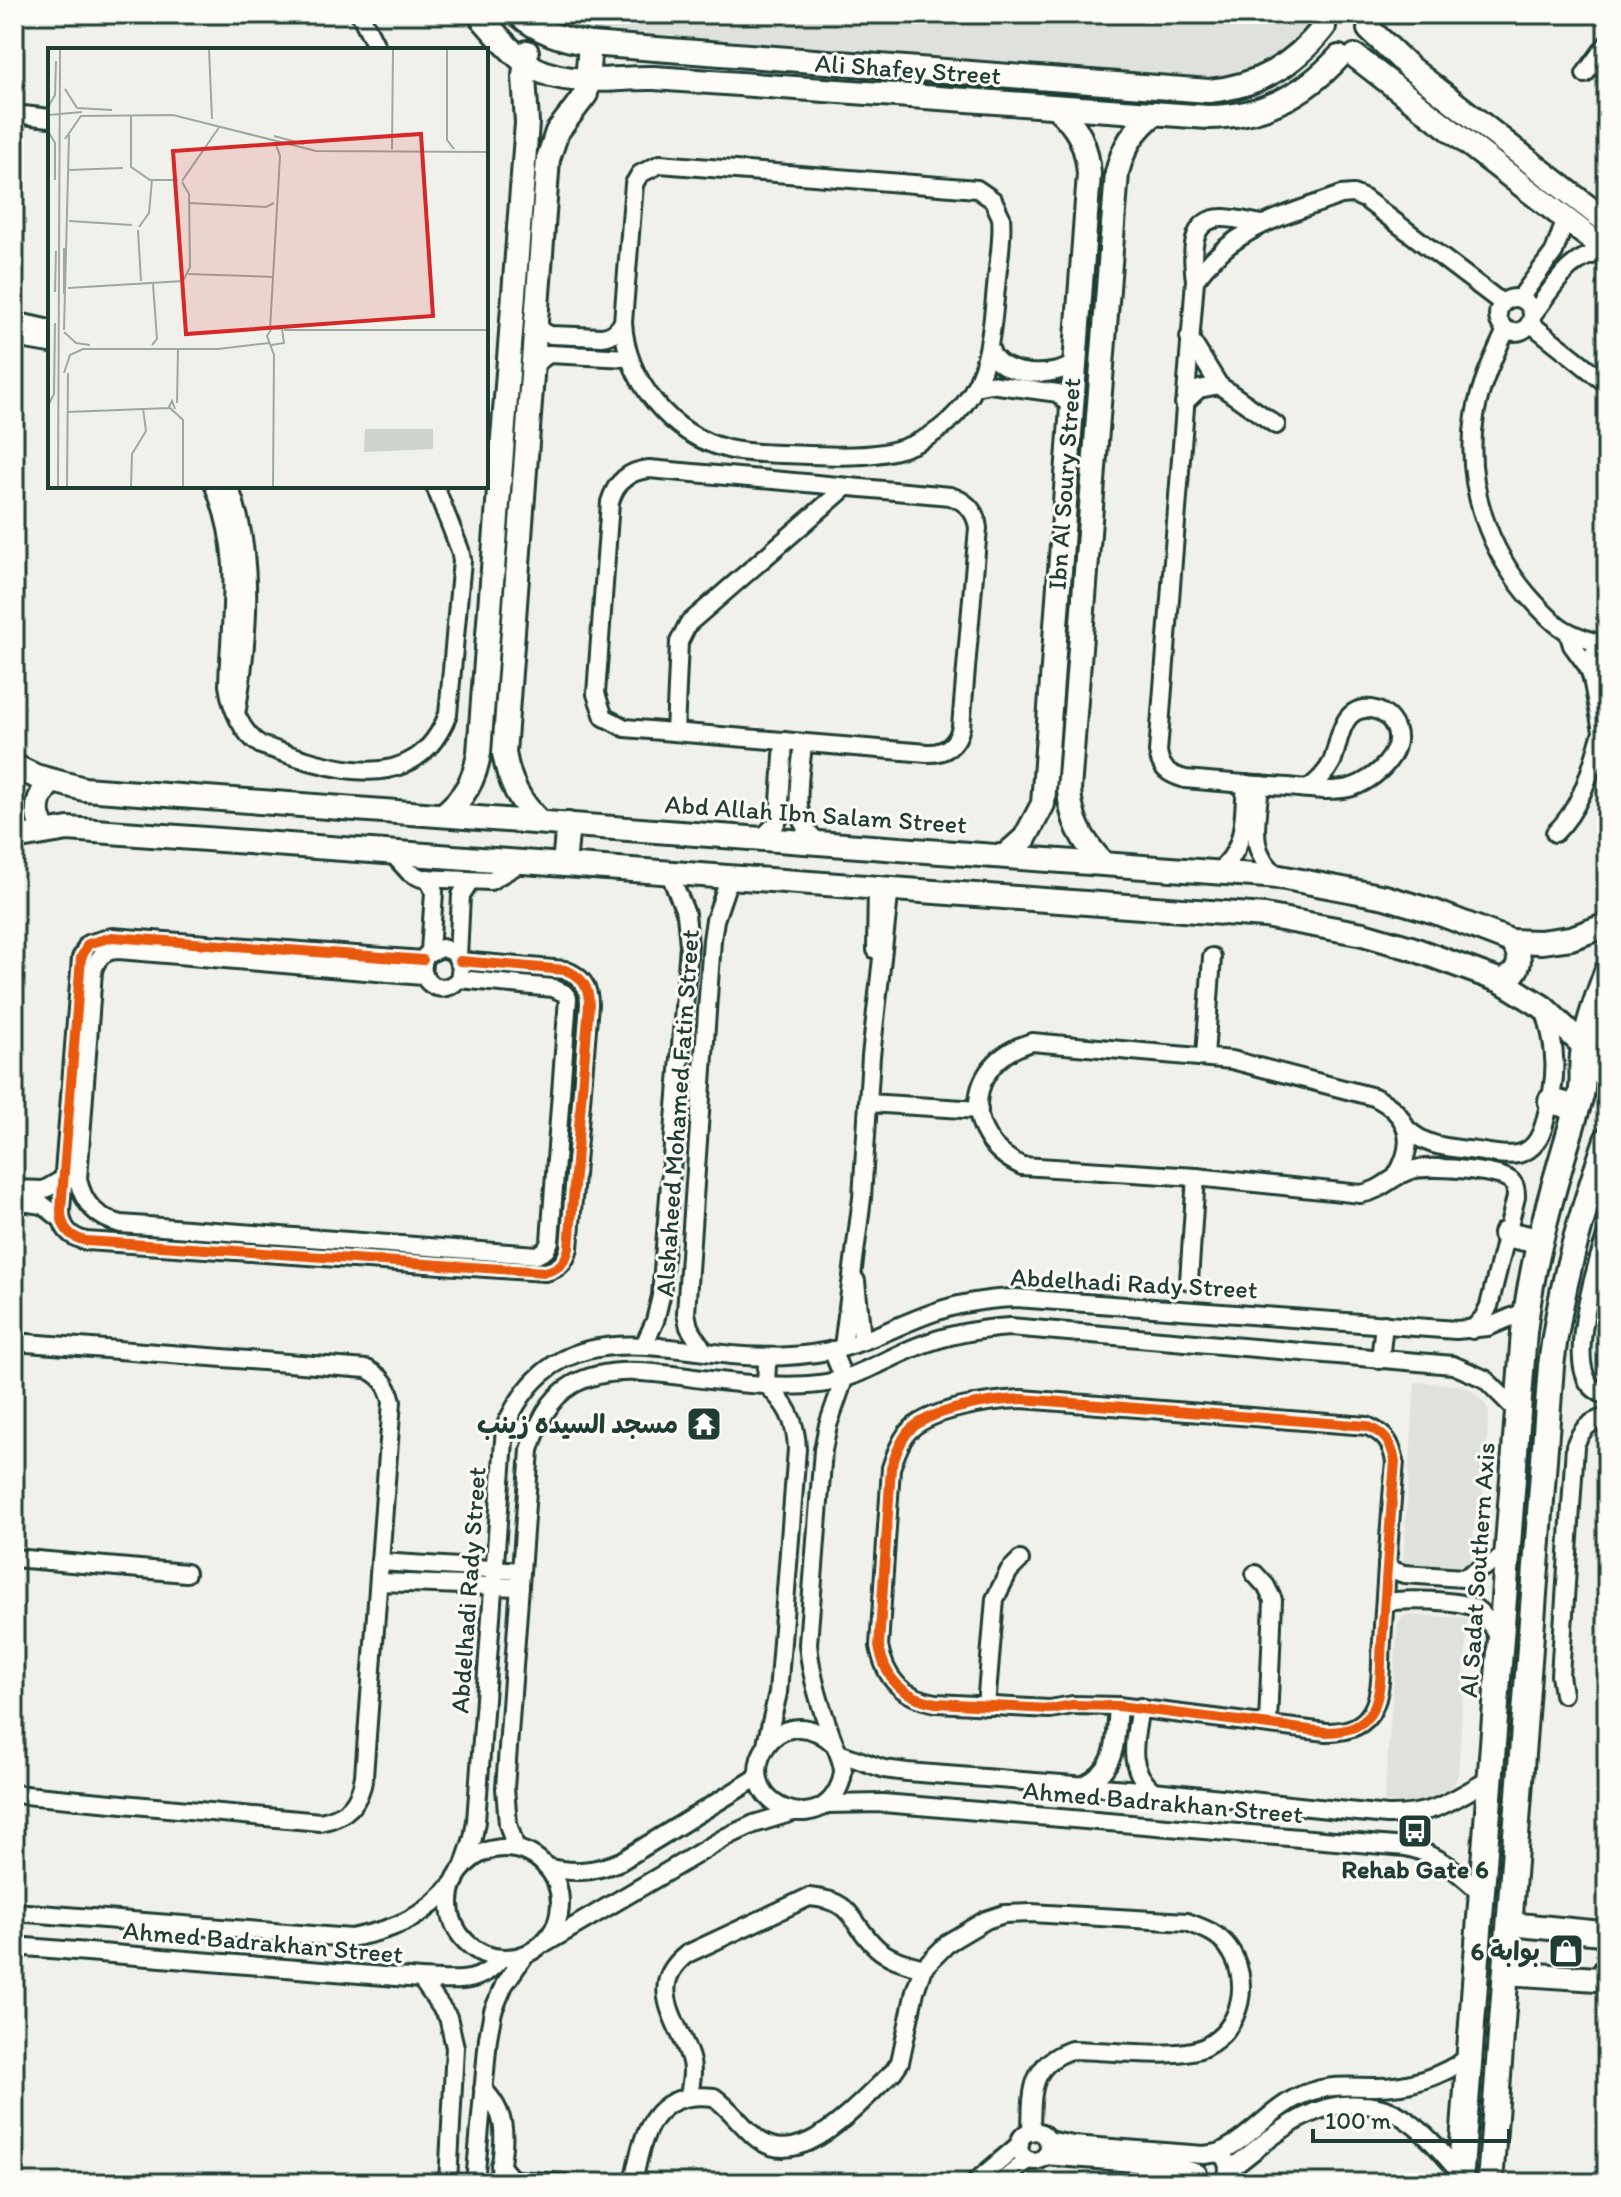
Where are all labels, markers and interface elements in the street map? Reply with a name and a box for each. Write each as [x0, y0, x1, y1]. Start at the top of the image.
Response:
street label: Ali Shafey Street [814, 47, 1003, 91]
inset map [48, 48, 488, 488]
street label: Ibn Al Soury Street [1041, 377, 1087, 591]
street label: Abd Allah Ibn Salam Street [664, 787, 968, 841]
street label: Alshaheed Mohamed Fatin Street [648, 928, 706, 1298]
street label: Abdelhadi Rady Street [1010, 1261, 1259, 1305]
temple icon: مسجد السيده زينب [685, 1405, 723, 1443]
place label: مسجد السيده زينب [477, 1408, 678, 1440]
street label: Al Sadat Southern Axis [1452, 1441, 1502, 1699]
street label: Abdelhadi Rady Street [443, 1465, 493, 1715]
street label: Ahmed Badrakhan Street [1022, 1774, 1305, 1830]
bus stop icon: Rehab Gate 6 [1396, 1812, 1434, 1850]
place label: Rehab Gate 6 [1341, 1853, 1489, 1885]
street label: Ahmed Badrakhan Street [122, 1914, 405, 1970]
shop icon: بوابة 6 [1547, 1932, 1585, 1970]
place label: بوابة 6 [1470, 1935, 1540, 1968]
scale bar [1313, 2093, 1509, 2143]
text: 100 m [1325, 2106, 1391, 2135]

